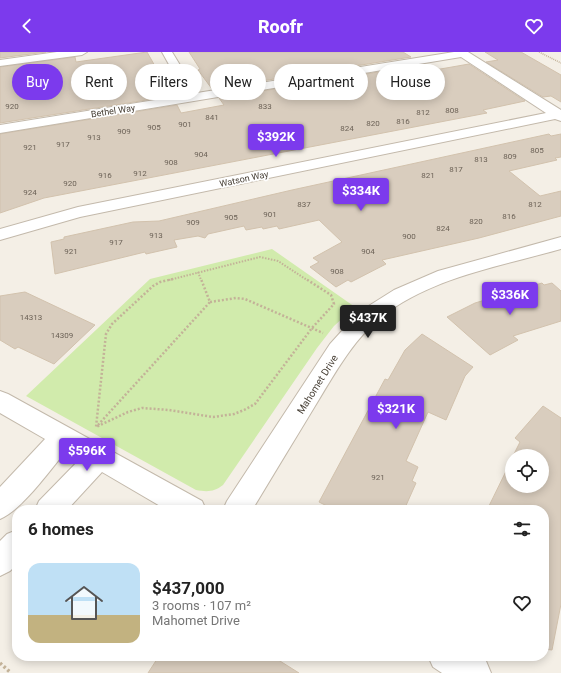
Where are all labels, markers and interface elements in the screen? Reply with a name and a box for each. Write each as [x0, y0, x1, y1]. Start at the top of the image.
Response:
icon: back [16, 15, 38, 37]
icon: heart [523, 15, 545, 37]
text: Roofr [258, 16, 303, 37]
chip: Buy [12, 64, 63, 100]
chip: Rent [71, 64, 127, 100]
chip: Filters [135, 64, 202, 100]
chip: New [210, 64, 266, 100]
chip: Apartment [274, 64, 368, 100]
chip: House [376, 64, 445, 100]
house number: 920 [5, 102, 19, 111]
street label: Bethel Way [90, 102, 136, 119]
house number: 833 [258, 102, 272, 111]
house number: 808 [445, 106, 459, 115]
house number: 812 [416, 108, 430, 117]
house number: 841 [205, 113, 219, 122]
house number: 816 [396, 117, 410, 126]
house number: 820 [366, 119, 380, 128]
house number: 901 [178, 120, 192, 129]
house number: 905 [147, 123, 161, 132]
pin: $392K [248, 124, 304, 158]
house number: 824 [340, 124, 354, 133]
house number: 909 [117, 127, 131, 136]
text: $392K [257, 129, 295, 144]
house number: 913 [87, 133, 101, 142]
house number: 917 [56, 140, 70, 149]
house number: 921 [23, 143, 37, 152]
house number: 805 [530, 146, 544, 155]
house number: 904 [194, 150, 208, 159]
house number: 809 [503, 152, 517, 161]
house number: 813 [474, 155, 488, 164]
house number: 908 [164, 158, 178, 167]
house number: 817 [449, 165, 463, 174]
house number: 912 [133, 169, 147, 178]
street label: Watson Way [219, 169, 270, 189]
house number: 916 [98, 171, 112, 180]
house number: 821 [421, 171, 435, 180]
pin: $334K [333, 178, 389, 212]
house number: 920 [63, 179, 77, 188]
text: $334K [342, 183, 380, 198]
house number: 924 [23, 188, 37, 197]
house number: 837 [297, 200, 311, 209]
house number: 812 [528, 200, 542, 209]
house number: 901 [263, 210, 277, 219]
house number: 816 [502, 212, 516, 221]
house number: 905 [224, 213, 238, 222]
house number: 820 [469, 217, 483, 226]
house number: 909 [186, 218, 200, 227]
house number: 824 [436, 224, 450, 233]
house number: 913 [149, 231, 163, 240]
house number: 900 [402, 232, 416, 241]
house number: 917 [109, 238, 123, 247]
house number: 921 [64, 247, 78, 256]
house number: 904 [361, 247, 375, 256]
house number: 908 [330, 267, 344, 276]
pin: $336K [482, 282, 538, 316]
text: $336K [491, 287, 529, 302]
pin: $437K [340, 305, 396, 339]
text: $437K [349, 310, 387, 325]
house number: 14313 [20, 313, 42, 322]
house number: 14309 [51, 331, 73, 340]
street label: Mahomet Drive [295, 353, 340, 416]
pin: $321K [368, 396, 424, 430]
text: $321K [377, 401, 415, 416]
pin: $596K [59, 438, 115, 472]
text: $596K [68, 443, 106, 458]
map controls [505, 449, 549, 493]
button: locate [505, 449, 549, 493]
house number: 921 [371, 473, 385, 482]
icon: filters [511, 518, 533, 540]
text: 6 homes [28, 519, 94, 539]
text: $437,000 [152, 578, 224, 598]
icon: home [60, 579, 108, 627]
icon: heart [511, 592, 533, 614]
text: 3 rooms · 107 m² [152, 598, 251, 613]
text: Mahomet Drive [152, 613, 240, 628]

